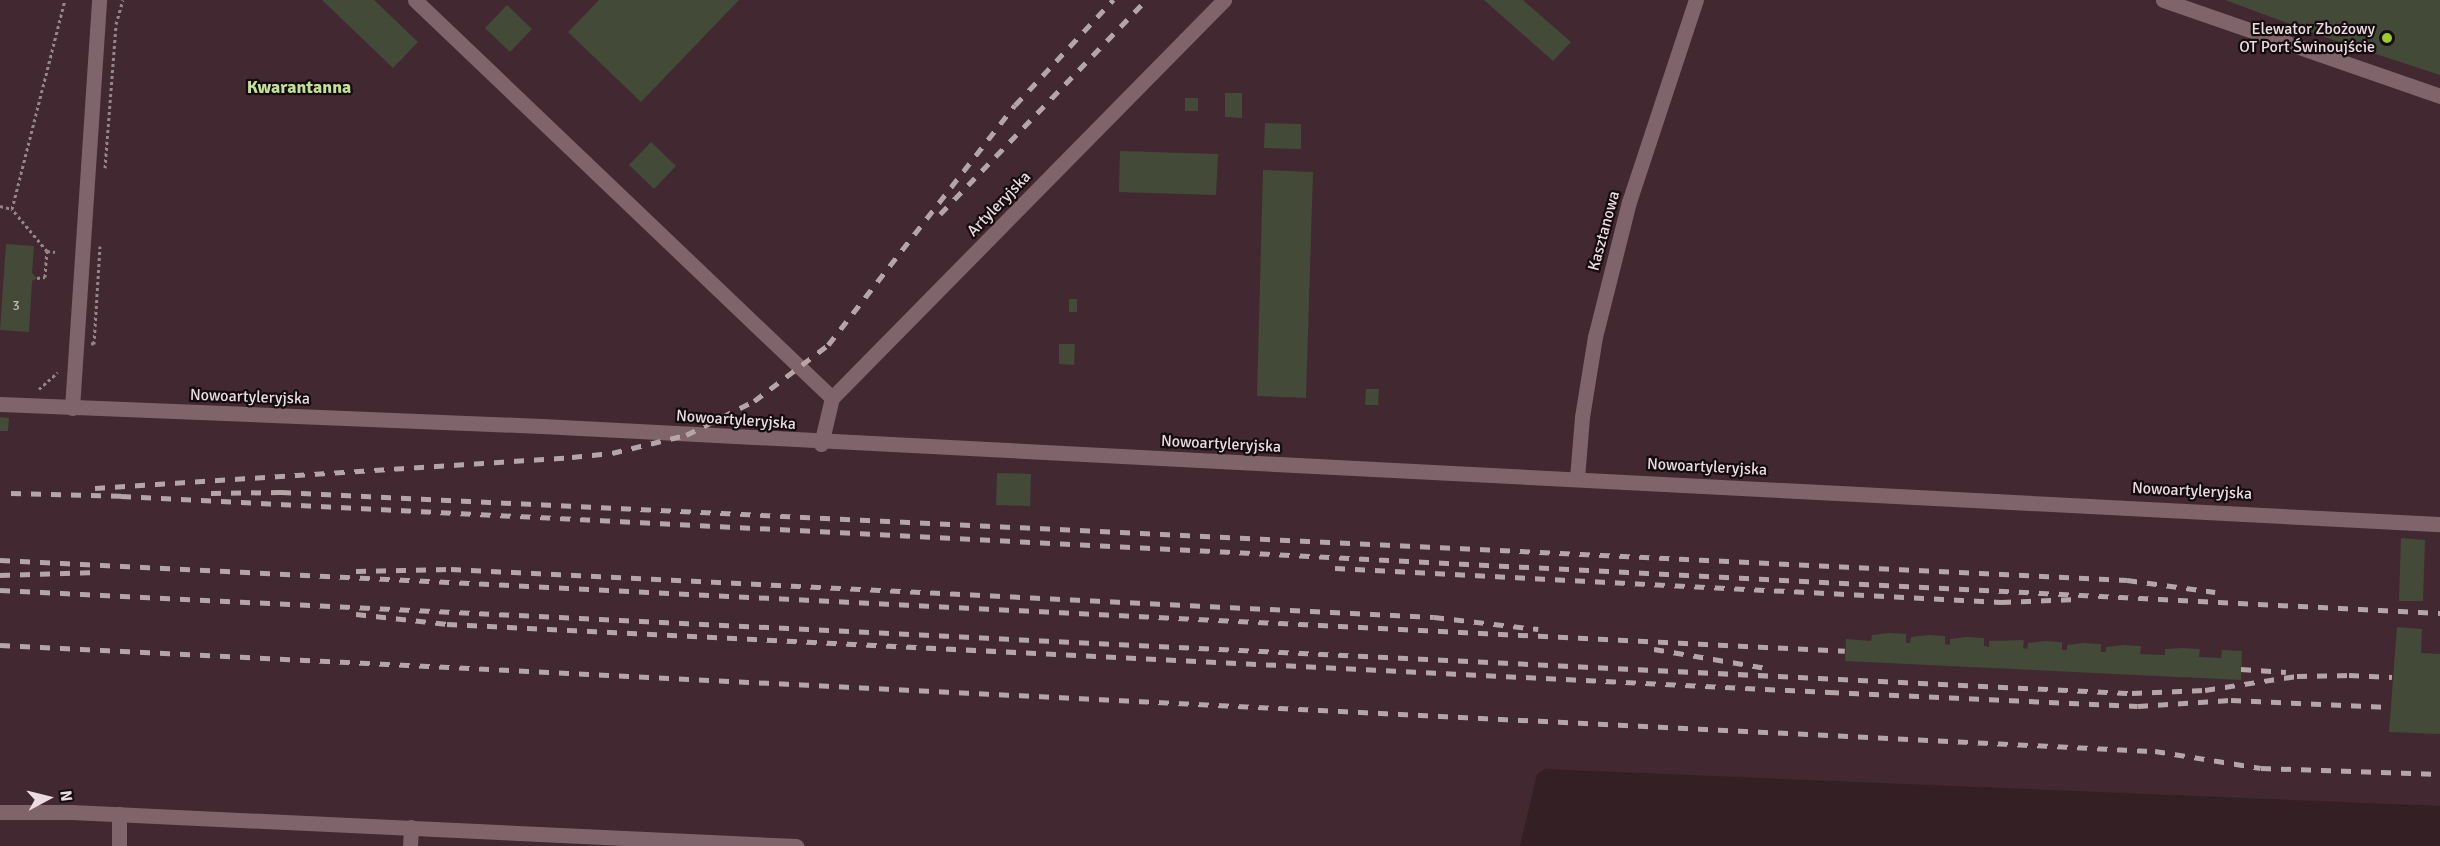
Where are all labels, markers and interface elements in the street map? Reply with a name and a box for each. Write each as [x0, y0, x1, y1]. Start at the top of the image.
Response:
place label: Elewator Zbożowy OT Port Świnoujście [2239, 19, 2375, 57]
marker: Elewator Zbożowy OT Port Świnoujście [2380, 31, 2394, 45]
district label: Kwarantanna [247, 76, 351, 98]
street label: Artyleryjska [963, 167, 1035, 241]
street label: Kasztanowa [1584, 189, 1624, 273]
house number: 3 [12, 298, 20, 314]
street label: Nowoartyleryjska [190, 385, 310, 409]
street label: Nowoartyleryjska [675, 406, 797, 434]
street label: Nowoartyleryjska [1160, 431, 1282, 457]
street label: Nowoartyleryjska [1646, 454, 1768, 480]
street label: Nowoartyleryjska [2131, 478, 2253, 504]
north arrow [18, 768, 78, 828]
text: N [55, 789, 76, 803]

